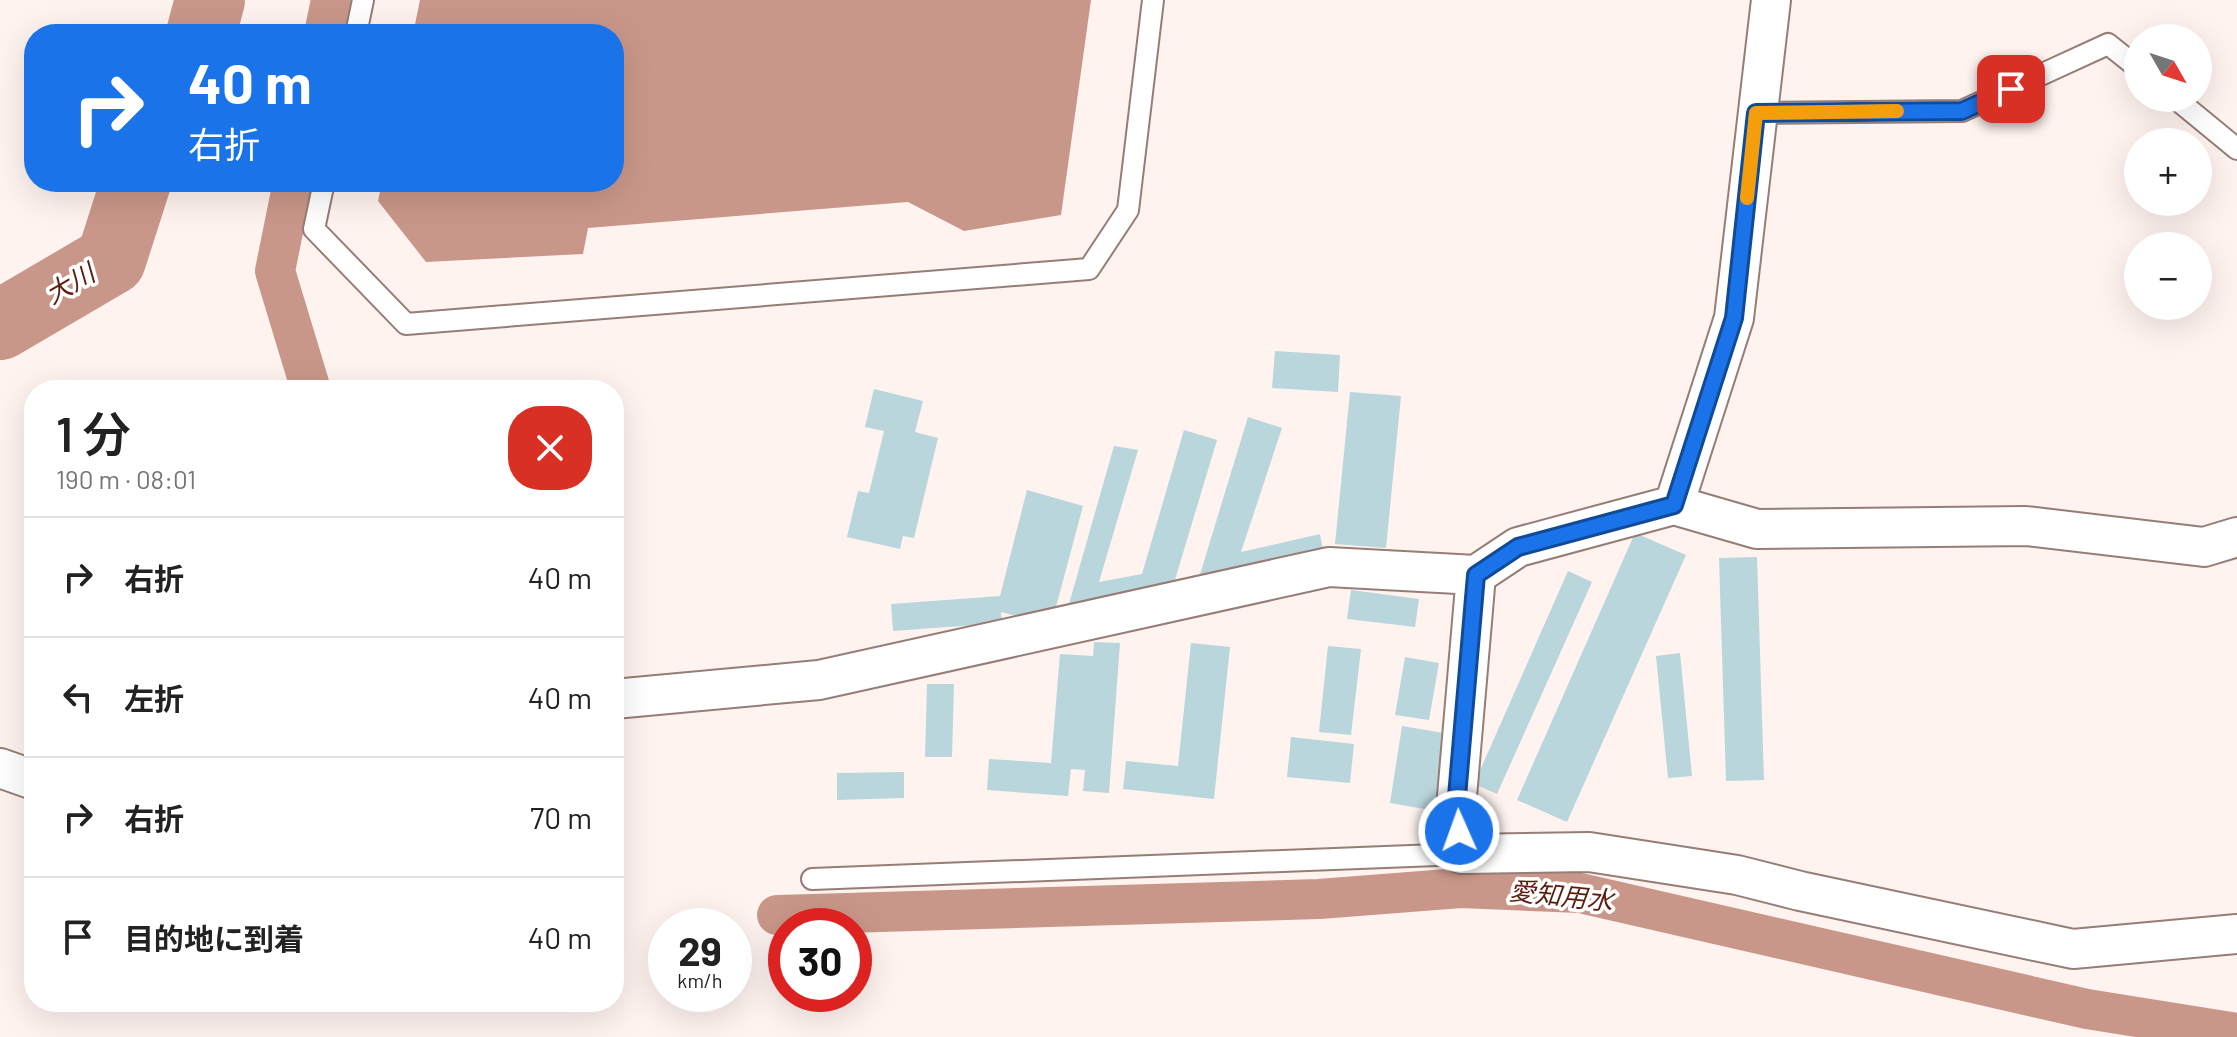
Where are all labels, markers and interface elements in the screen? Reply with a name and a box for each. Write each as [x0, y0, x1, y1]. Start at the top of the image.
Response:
north arrow [2124, 24, 2212, 112]
map controls [2124, 24, 2212, 320]
text: 40 m [188, 48, 312, 115]
pin [1977, 55, 2045, 123]
icon: right [56, 56, 160, 160]
icon: arrive [1989, 67, 2033, 111]
text: 右折 [188, 122, 260, 165]
button: + [2124, 128, 2212, 216]
button: − [2124, 232, 2212, 320]
water label: 大川 [39, 255, 102, 309]
text: 1 分 [56, 404, 131, 462]
button: close [508, 406, 592, 490]
text: 190 m · 08:01 [56, 463, 196, 494]
icon: right [56, 555, 100, 599]
text: 40 m [528, 559, 592, 595]
text: 右折 [124, 560, 184, 596]
icon: left [56, 675, 100, 719]
text: 40 m [528, 679, 592, 715]
text: 左折 [124, 680, 184, 716]
position arrow [1417, 789, 1501, 873]
icon: right [56, 795, 100, 839]
text: 70 m [530, 799, 592, 835]
text: 右折 [124, 800, 184, 836]
water label: 愛知用水 [1508, 874, 1617, 916]
speed limit sign: 30 [768, 908, 872, 1012]
icon: arrive [56, 915, 100, 959]
text: 40 m [528, 919, 592, 955]
text: 目的地に到着 [124, 920, 304, 956]
text: 29 [678, 926, 722, 974]
text: km/h [677, 968, 723, 992]

